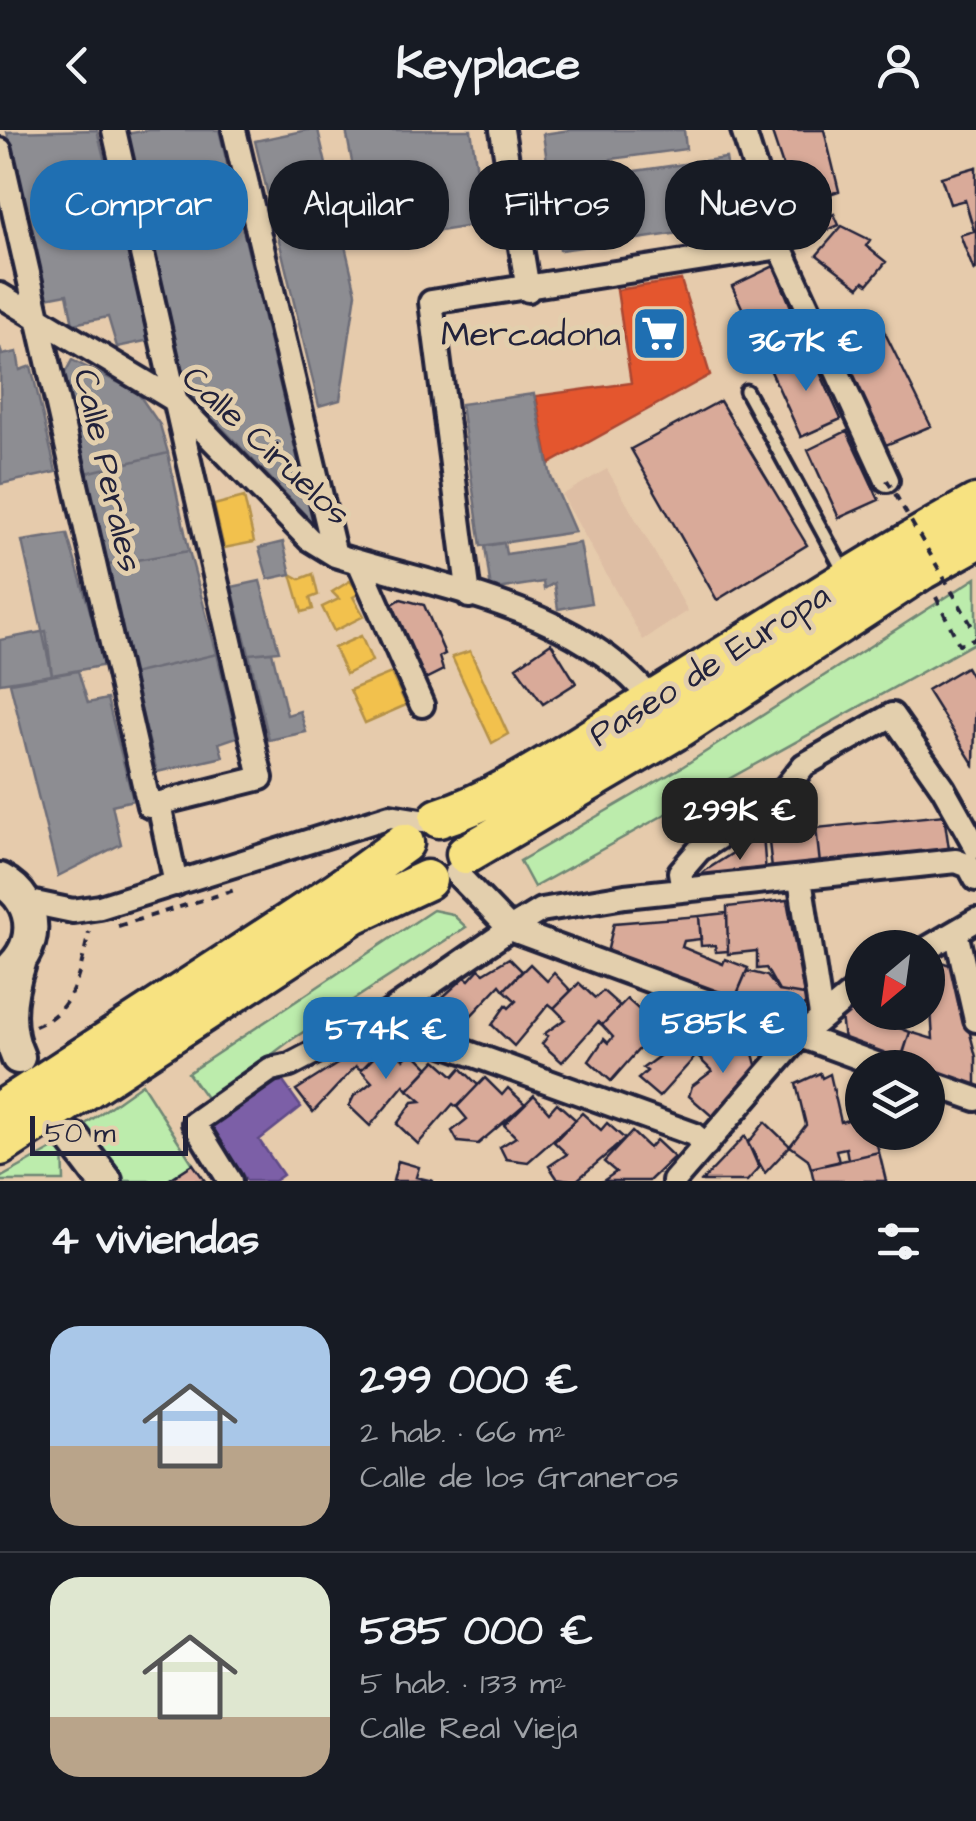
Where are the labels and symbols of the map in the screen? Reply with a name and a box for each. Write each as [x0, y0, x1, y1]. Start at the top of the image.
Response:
supermarket icon: Mercadona [630, 303, 690, 363]
pin: 367K € [725, 309, 887, 394]
place label: Mercadona [441, 310, 621, 359]
street label: Calle Ciruelos [170, 355, 361, 537]
street label: Calle Perales [60, 364, 155, 577]
street label: Paseo de Europa [580, 571, 840, 759]
pin: 299K € [659, 778, 821, 863]
north arrow [845, 930, 945, 1030]
pin: 585K € [642, 991, 804, 1076]
pin: 574K € [305, 997, 467, 1082]
scale bar [30, 1111, 188, 1156]

